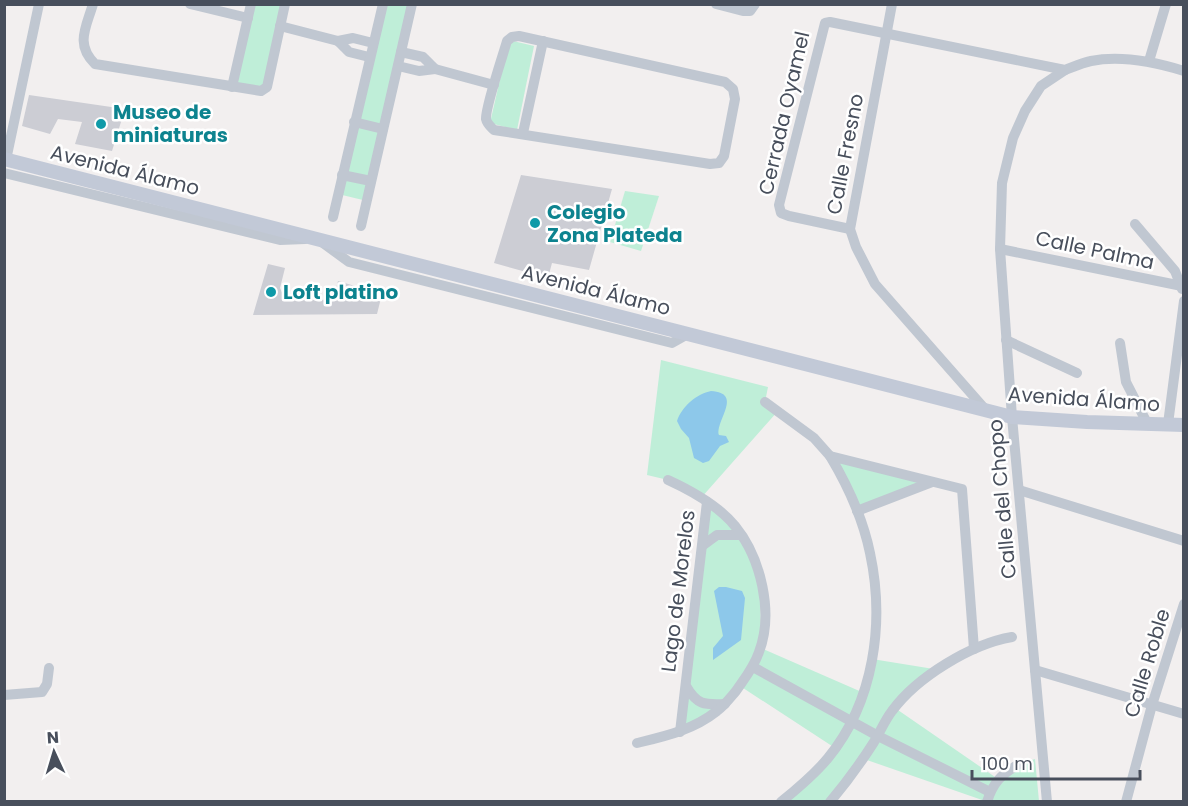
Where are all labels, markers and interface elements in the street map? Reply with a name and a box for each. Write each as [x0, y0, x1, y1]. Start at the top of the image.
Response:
street label: Cerrada Oyamel [752, 28, 816, 198]
street label: Calle Fresno [820, 91, 870, 217]
place label: Museo de miniaturas [113, 98, 228, 149]
marker: Museo de miniaturas [94, 117, 108, 131]
street label: Avenida Álamo [48, 138, 202, 202]
place label: Colegio Zona Plateda [547, 198, 683, 249]
marker: Colegio Zona Plateda [528, 216, 542, 230]
street label: Calle Palma [1033, 224, 1157, 276]
street label: Avenida Álamo [519, 258, 673, 322]
place label: Loft platino [283, 278, 398, 306]
marker: Loft platino [264, 285, 278, 299]
street label: Avenida Álamo [1007, 380, 1161, 418]
street label: Calle del Chopo [981, 418, 1023, 580]
street label: Lago de Morelos [654, 508, 702, 674]
street label: Calle Roble [1117, 605, 1177, 721]
north arrow [24, 722, 84, 782]
text: N [46, 726, 60, 749]
scale bar [972, 743, 1140, 781]
text: 100 m [981, 751, 1033, 776]

